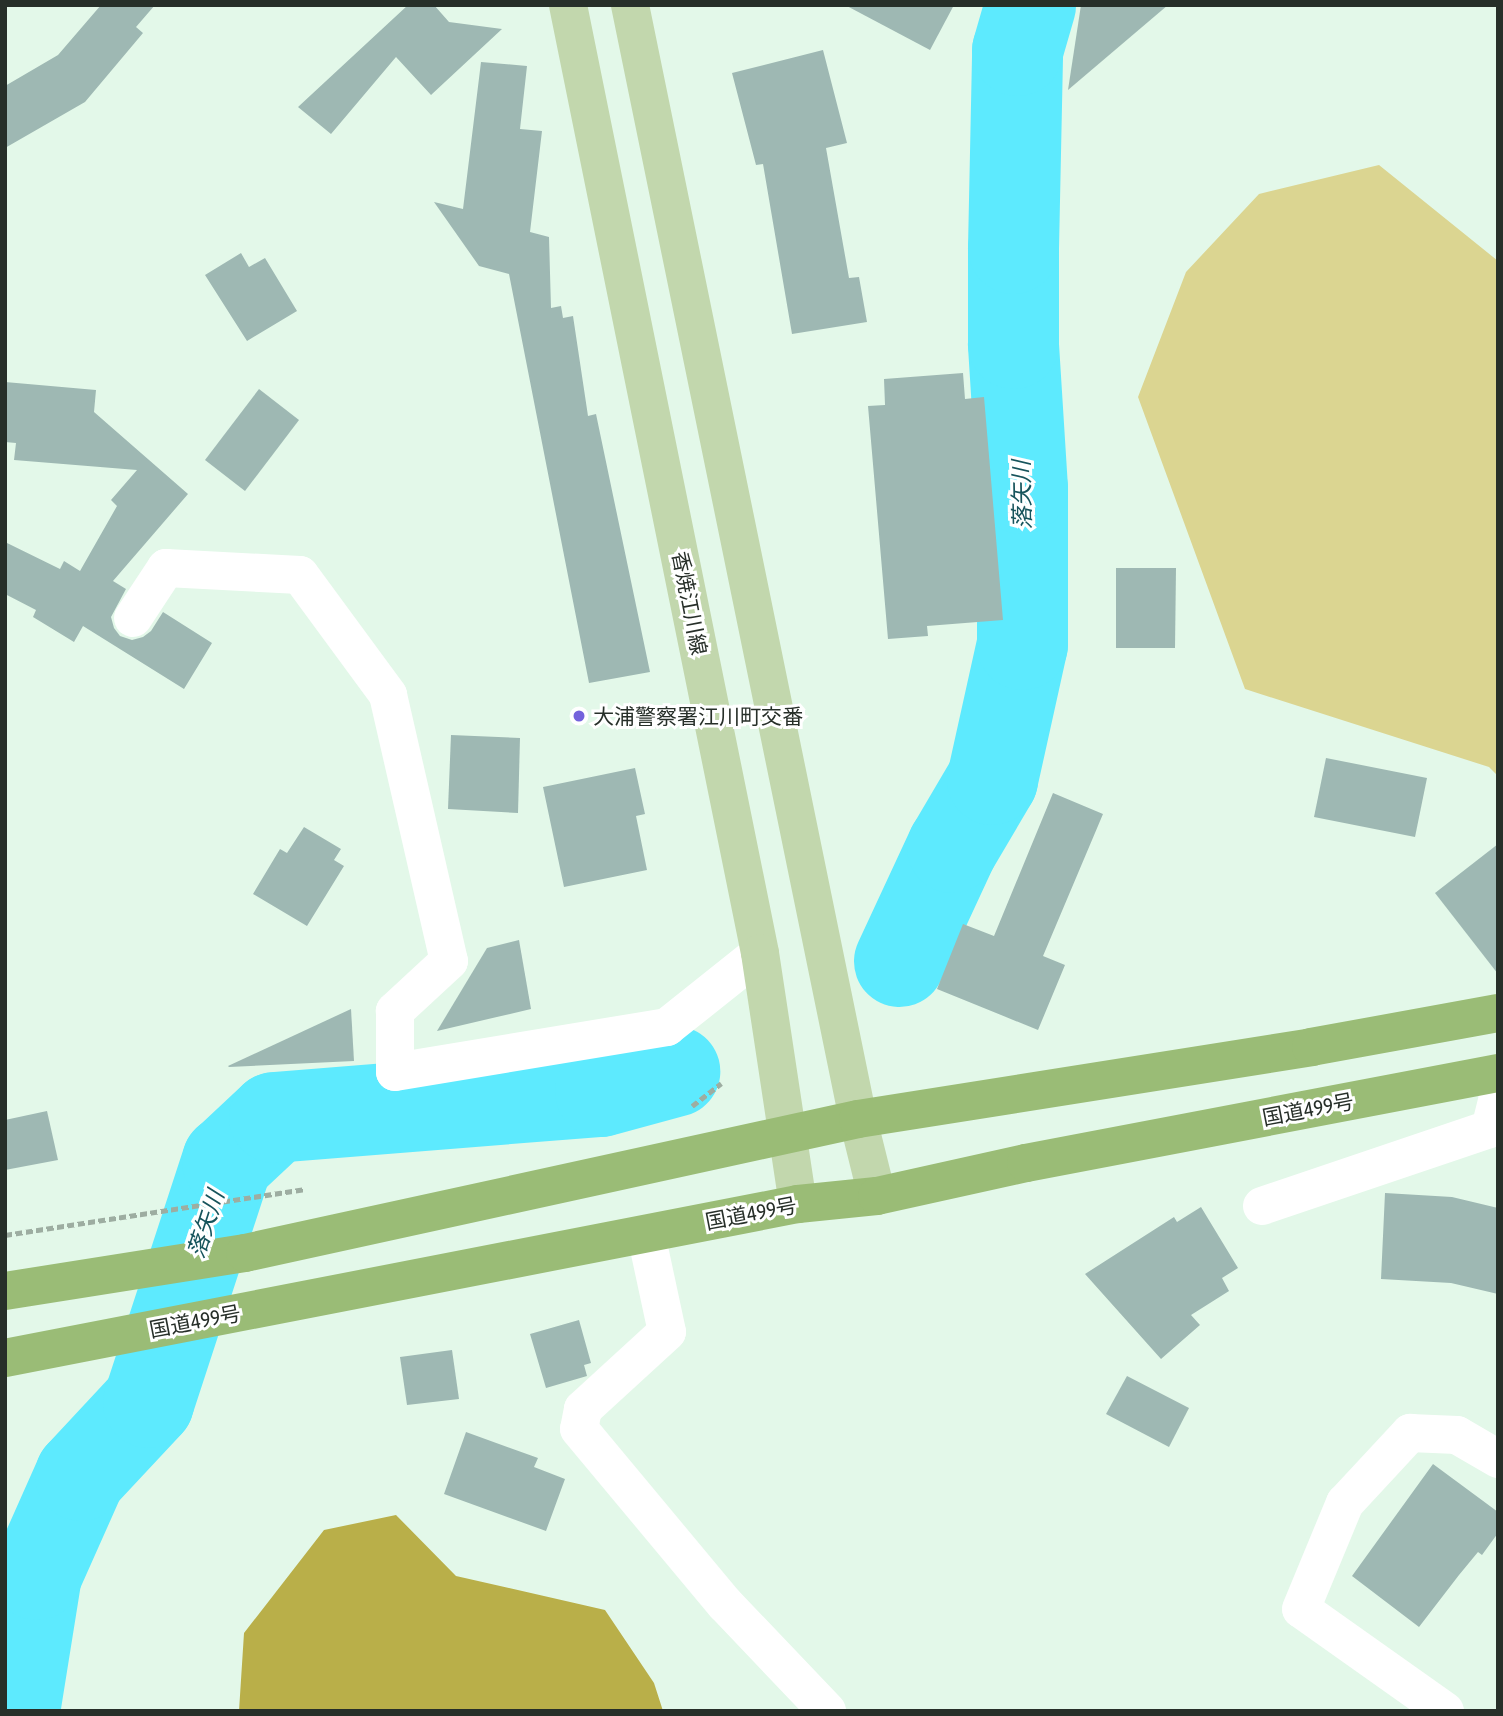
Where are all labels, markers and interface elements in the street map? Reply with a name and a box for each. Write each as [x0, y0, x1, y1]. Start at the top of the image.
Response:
water label: 落矢川 [1008, 460, 1036, 530]
street label: 香焼江川線 [668, 549, 712, 657]
place label: 大浦警察署江川町交番 [593, 703, 803, 729]
marker: 大浦警察署江川町交番 [571, 708, 587, 724]
street label: 国道499号 [1260, 1088, 1356, 1130]
water label: 落矢川 [182, 1187, 230, 1261]
street label: 国道499号 [703, 1192, 799, 1234]
street label: 国道499号 [147, 1300, 243, 1342]

